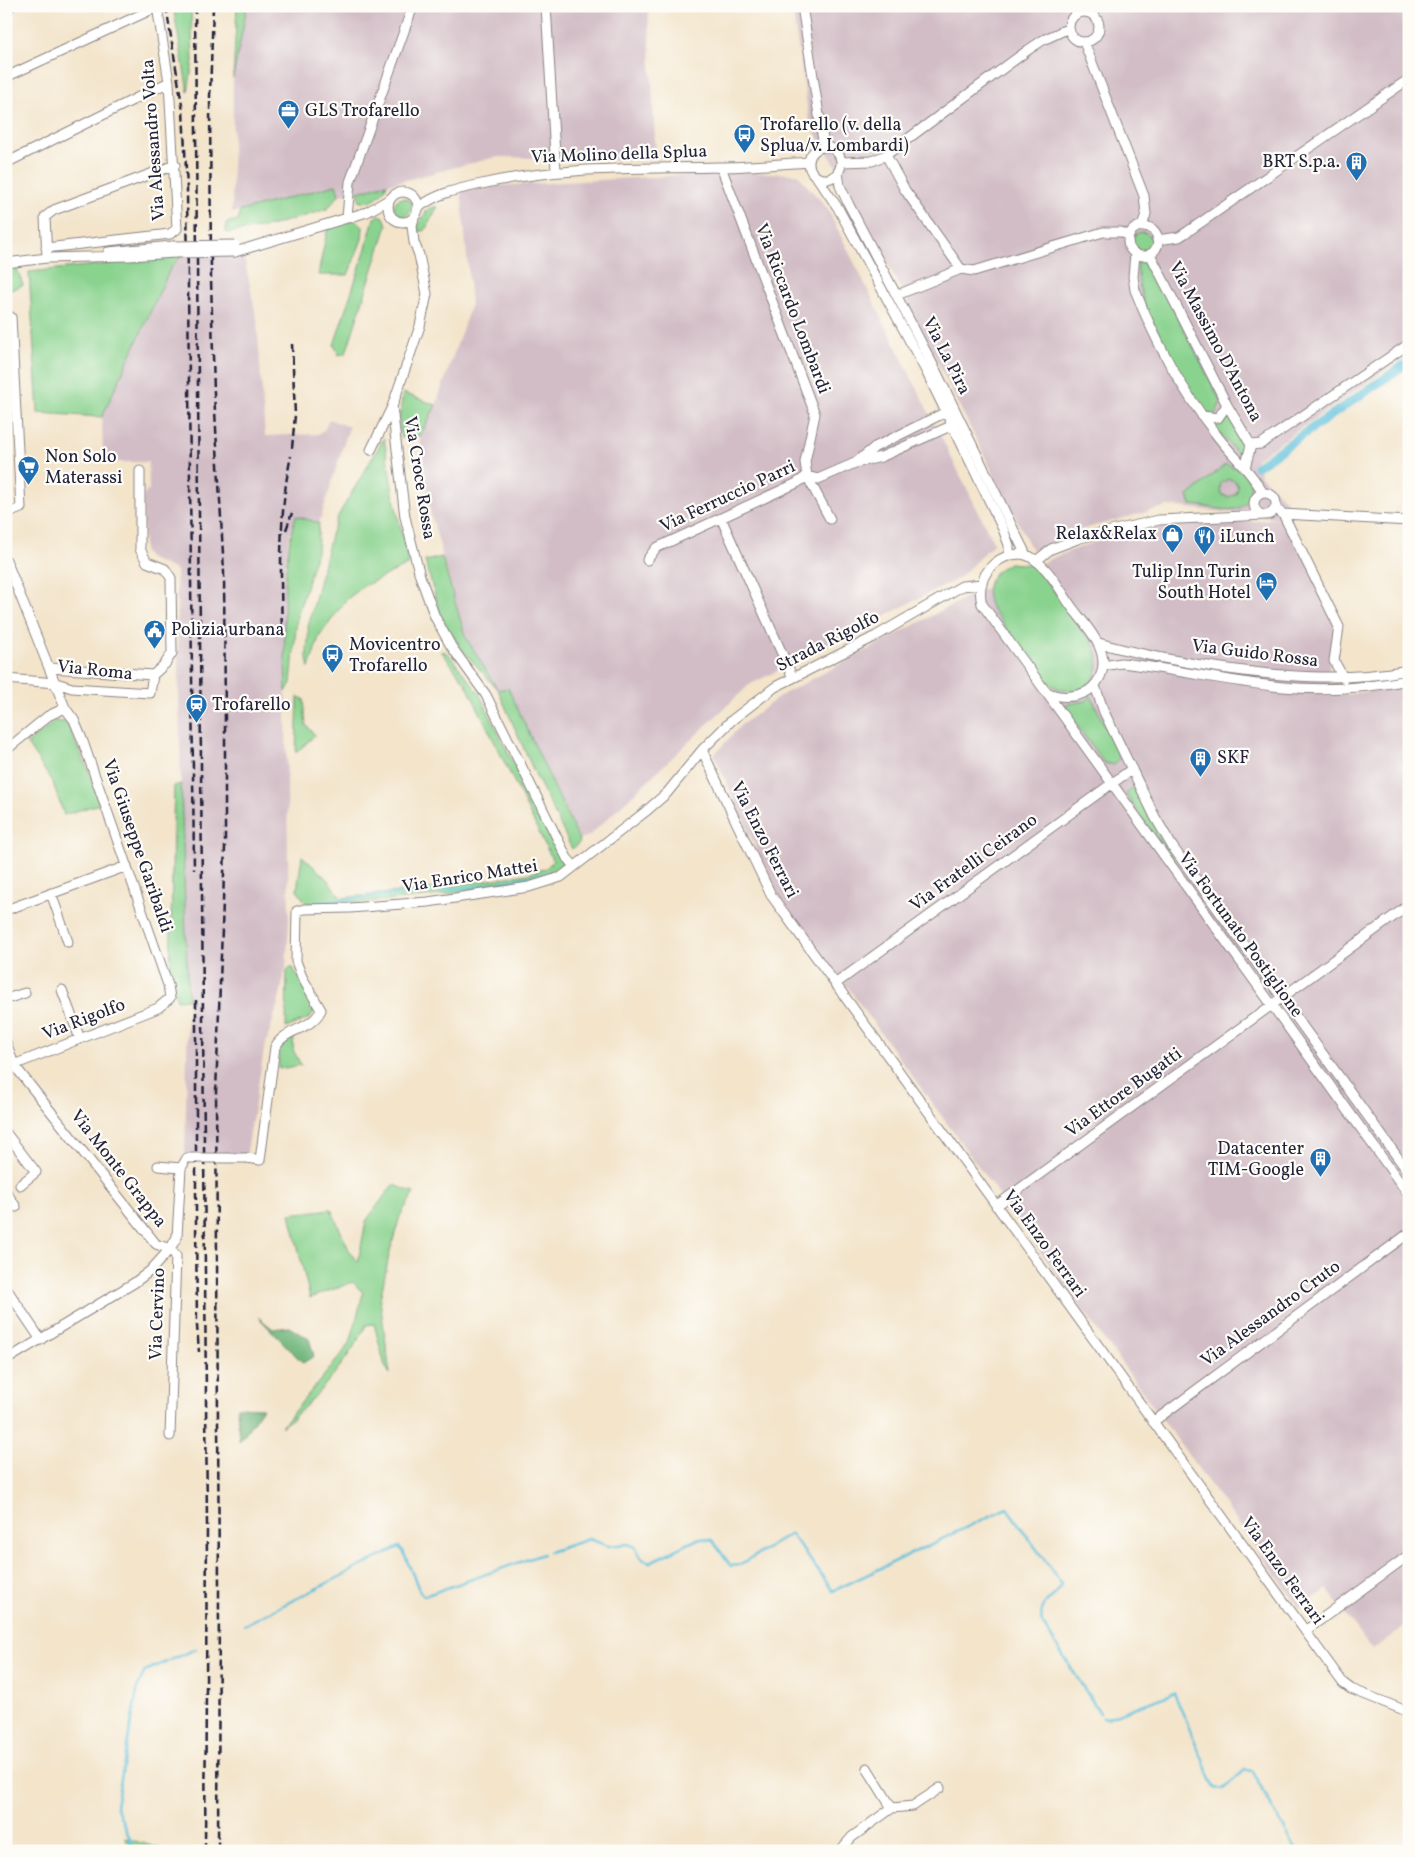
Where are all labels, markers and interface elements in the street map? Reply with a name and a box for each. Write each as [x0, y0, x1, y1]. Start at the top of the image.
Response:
street label: Via Alessandro Volta [136, 58, 172, 222]
office icon: GLS Trofarello [277, 99, 301, 130]
place label: GLS Trofarello [305, 99, 420, 124]
place label: Trofarello (v. della Splua/v. Lombardi) [760, 113, 909, 159]
bus stop icon: Trofarello (v. della Splua/v. Lombardi) [732, 123, 756, 154]
street label: Via Molino della Splua [530, 139, 708, 171]
place label: BRT S.p.a. [1262, 150, 1340, 175]
building icon: BRT S.p.a. [1344, 150, 1368, 181]
street label: Via Riccardo Lombardi [748, 220, 836, 398]
street label: Via Massimo D'Antona [1162, 257, 1268, 427]
street label: Via La Pira [916, 313, 976, 399]
street label: Via Croce Rossa [397, 415, 441, 541]
place label: Non Solo Materassi [45, 445, 122, 491]
supermarket icon: Non Solo Materassi [17, 455, 41, 486]
street label: Via Ferruccio Parri [656, 455, 800, 539]
place label: Relax&Relax [1056, 522, 1157, 547]
shop icon: Relax&Relax [1161, 522, 1185, 553]
restaurant icon: iLunch [1192, 525, 1216, 556]
place label: iLunch [1220, 525, 1275, 550]
place label: Tulip Inn Turin South Hotel [1132, 560, 1251, 606]
hotel icon: Tulip Inn Turin South Hotel [1255, 570, 1279, 601]
street label: Strada Rigolfo [772, 605, 884, 679]
public building icon: Polizia urbana [143, 618, 167, 649]
place label: Polizia urbana [171, 618, 285, 643]
place label: Movicentro Trofarello [349, 633, 440, 679]
street label: Via Guido Rossa [1190, 634, 1320, 674]
bus stop icon: Movicentro Trofarello [321, 643, 345, 674]
street label: Via Roma [56, 655, 134, 687]
station icon: Trofarello [184, 693, 208, 724]
place label: Trofarello [212, 693, 290, 718]
building icon: SKF [1189, 746, 1213, 777]
place label: SKF [1217, 746, 1249, 771]
street label: Via Giuseppe Garibaldi [96, 756, 178, 936]
street label: Via Enzo Ferrari [724, 777, 804, 903]
street label: Via Fratelli Ceirano [905, 808, 1043, 918]
street label: Via Fortunato Postiglione [1171, 847, 1309, 1023]
street label: Via Enrico Mattei [400, 854, 540, 900]
street label: Via Rigolfo [39, 993, 129, 1047]
street label: Via Ettore Bugatti [1060, 1042, 1188, 1144]
street label: Via Monte Grappa [64, 1105, 172, 1233]
place label: Datacenter TIM-Google [1208, 1137, 1304, 1183]
building icon: Datacenter TIM-Google [1308, 1147, 1332, 1178]
street label: Via Enzo Ferrari [996, 1185, 1092, 1303]
street label: Via Alessandro Cruto [1196, 1255, 1346, 1373]
street label: Via Cervino [144, 1267, 172, 1361]
street label: Via Enzo Ferrari [1234, 1512, 1330, 1630]

